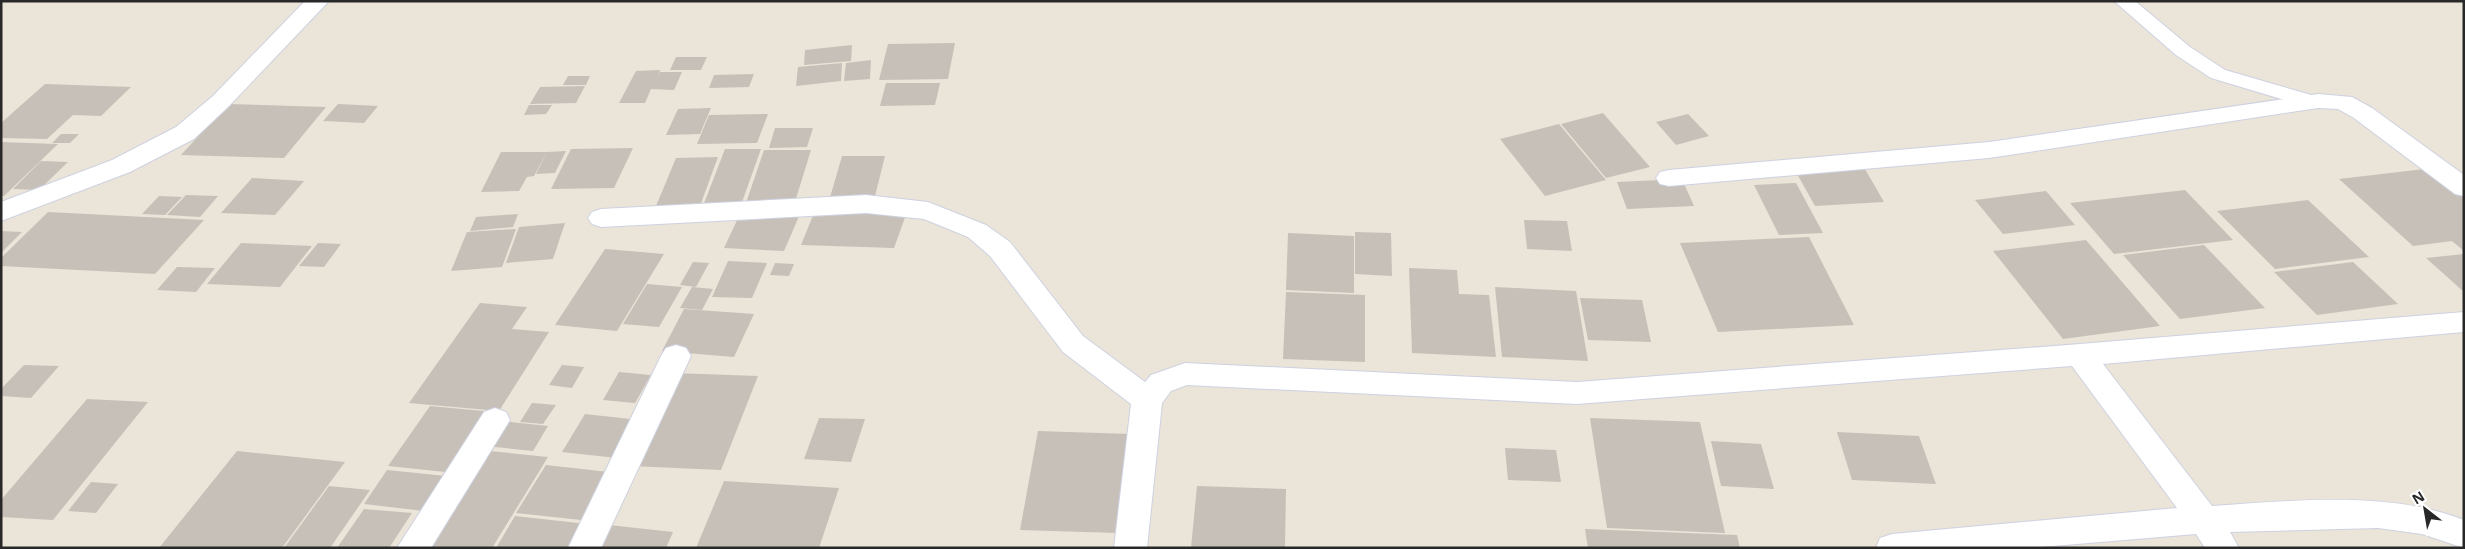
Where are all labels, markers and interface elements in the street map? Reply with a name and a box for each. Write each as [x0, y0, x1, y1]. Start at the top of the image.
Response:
north arrow [2400, 484, 2450, 534]
text: N [2408, 486, 2428, 509]

